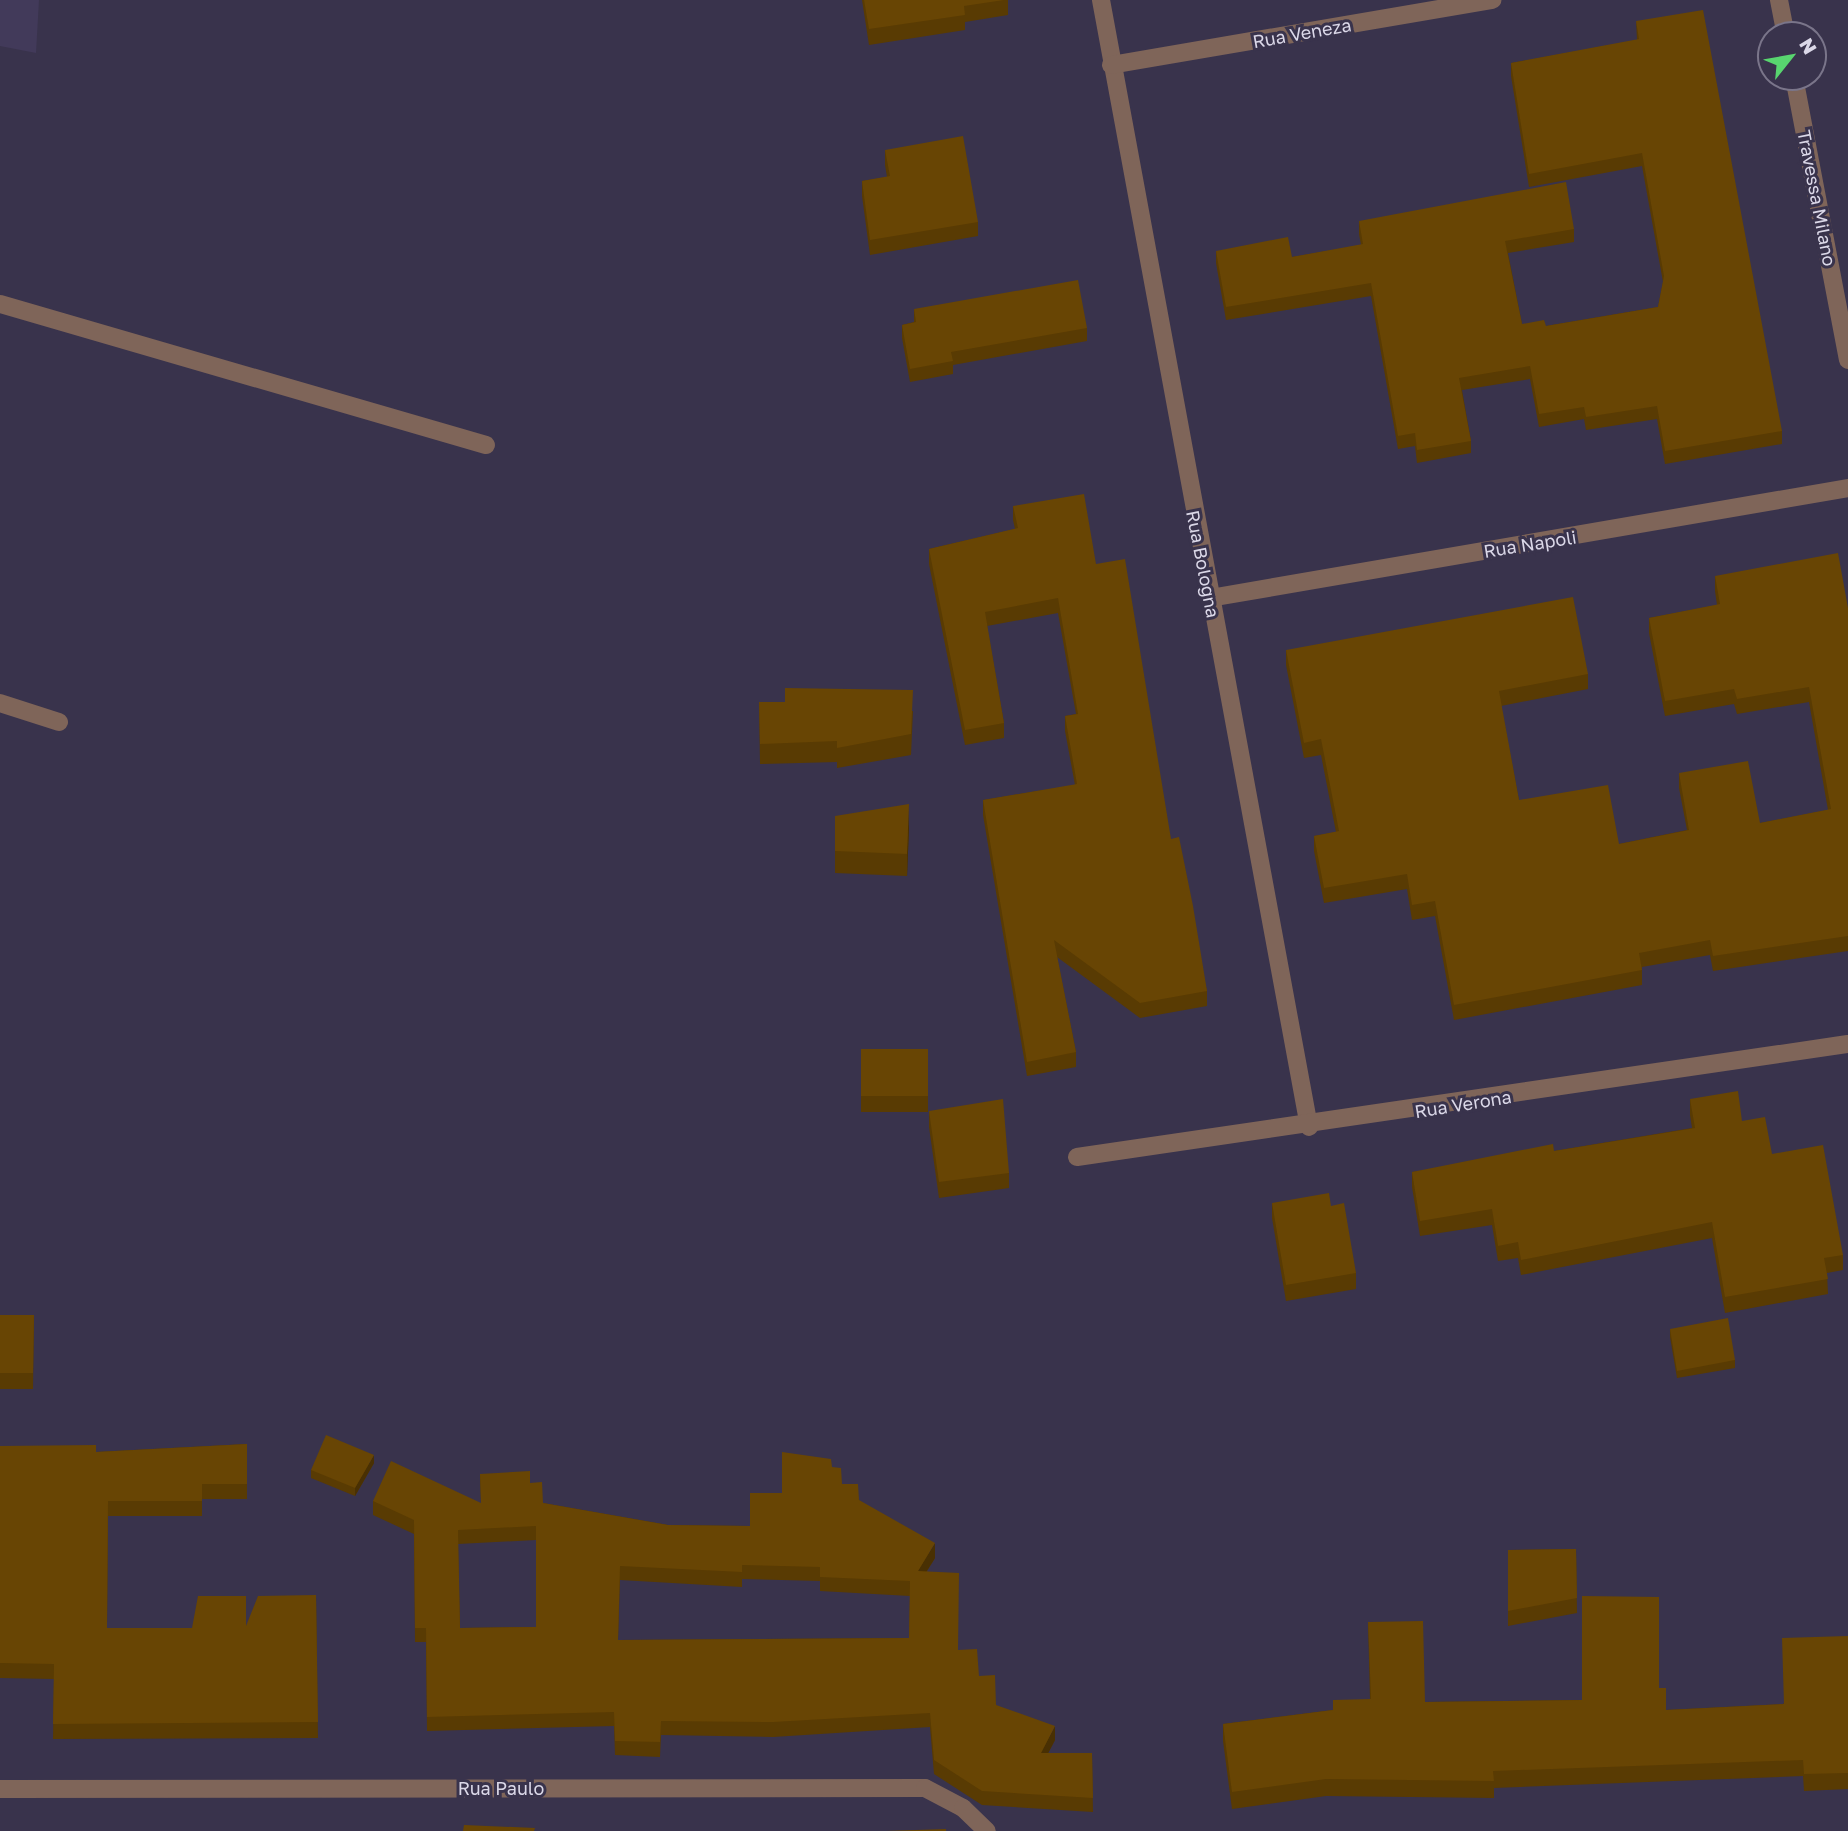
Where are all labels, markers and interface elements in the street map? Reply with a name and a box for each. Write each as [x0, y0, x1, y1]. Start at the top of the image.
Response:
street label: Rua Veneza [1251, 14, 1353, 52]
north arrow [1757, 21, 1827, 91]
text: N [1795, 34, 1822, 58]
street label: Travessa Milano [1793, 128, 1841, 268]
street label: Rua Bologna [1182, 508, 1224, 620]
street label: Rua Napoli [1482, 526, 1578, 562]
street label: Rua Verona [1413, 1086, 1513, 1122]
street label: Rua Paulo [458, 1777, 544, 1799]

